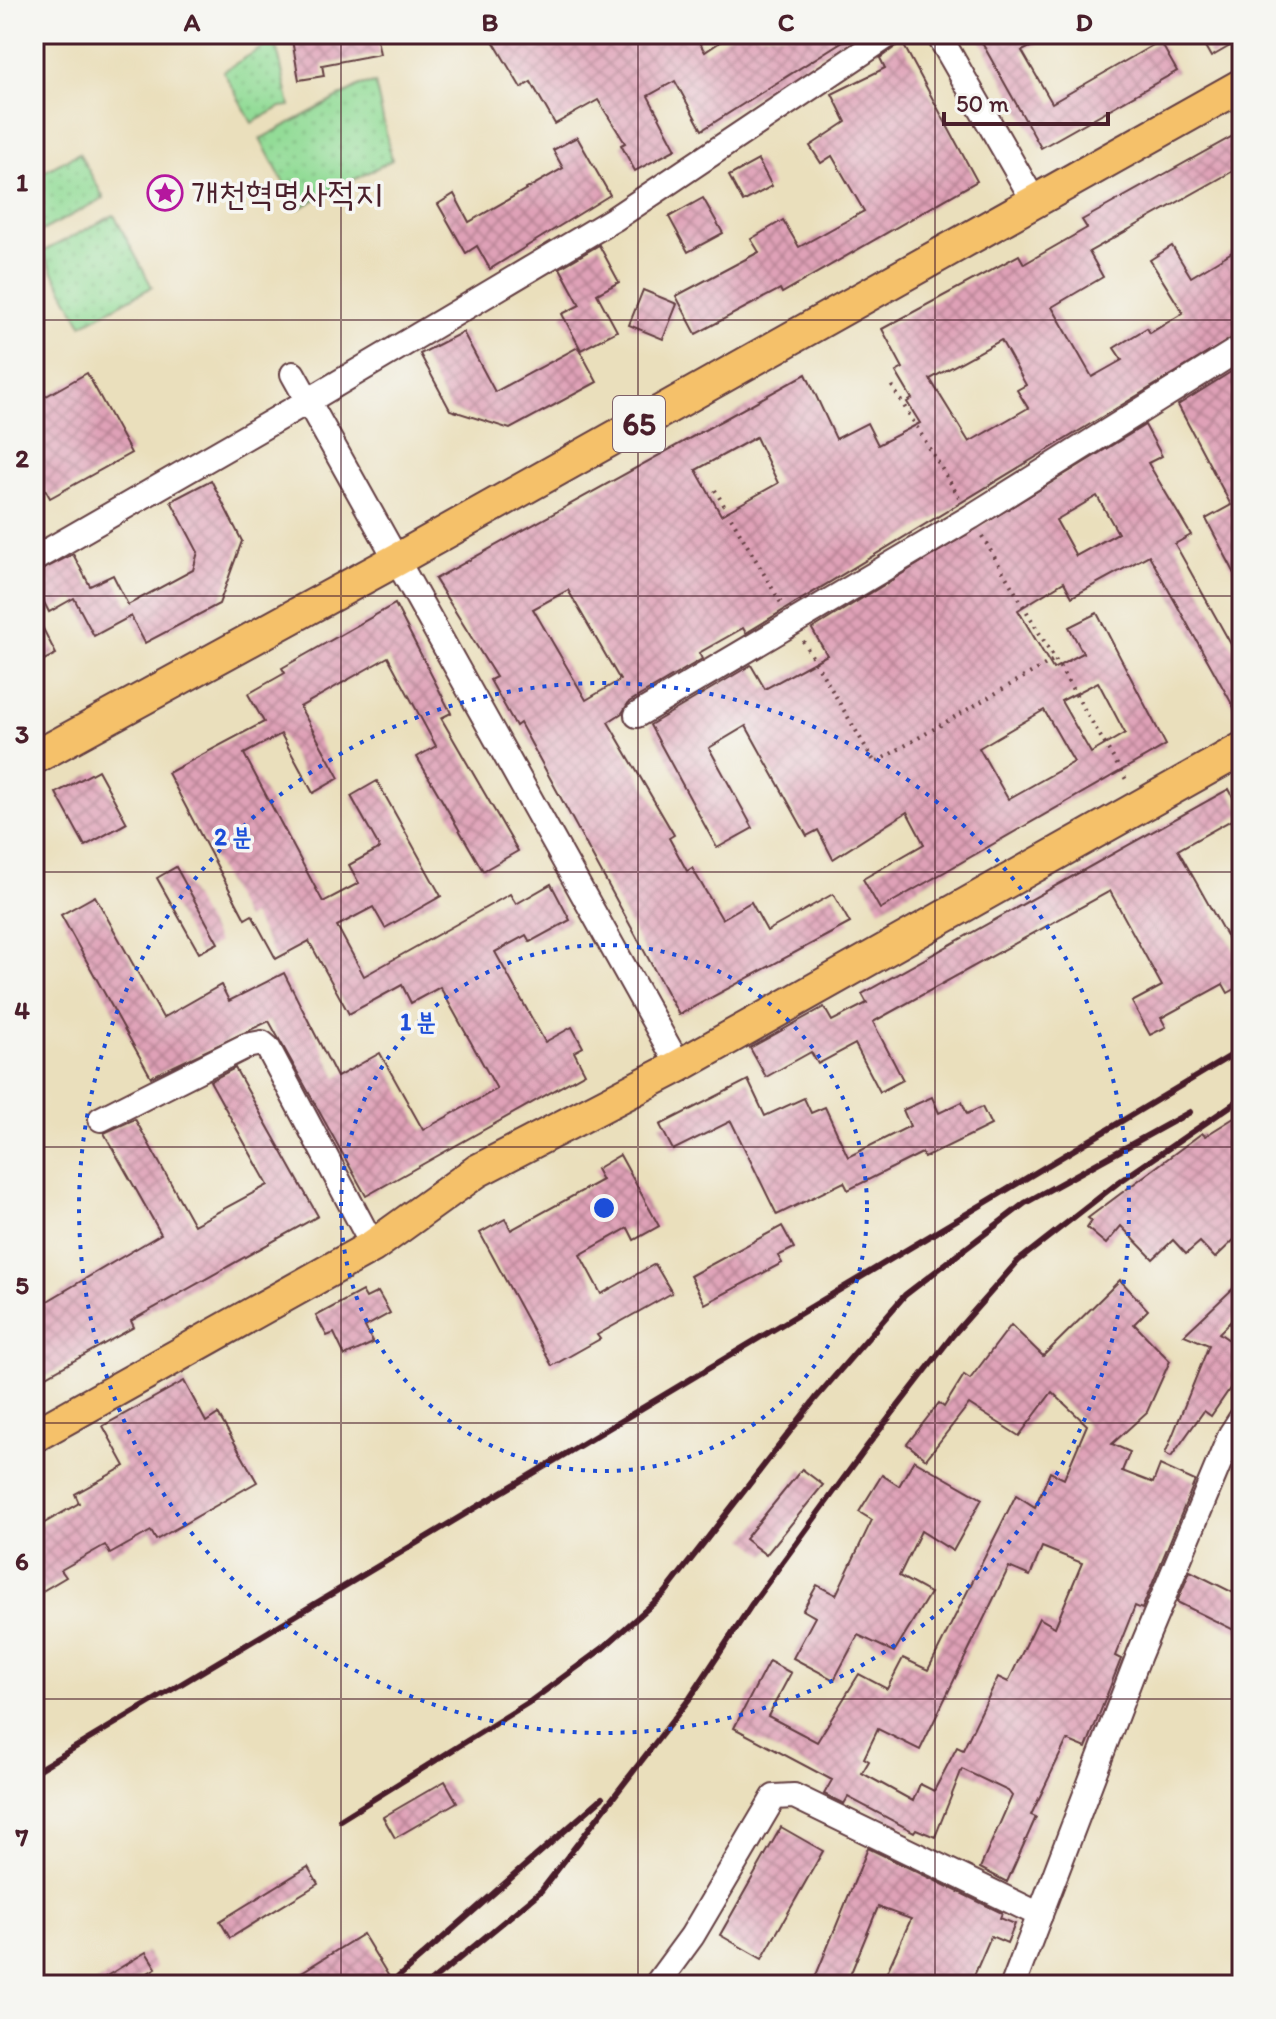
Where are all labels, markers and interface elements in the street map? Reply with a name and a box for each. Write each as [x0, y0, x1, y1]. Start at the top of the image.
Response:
text: A [183, 6, 201, 38]
text: B [482, 6, 499, 38]
text: C [778, 6, 795, 38]
text: D [1075, 6, 1093, 38]
scale bar [944, 76, 1108, 126]
text: 50 m [956, 89, 1009, 118]
text: 1 [16, 166, 28, 198]
place label: 개천혁명사적지 [191, 173, 383, 214]
place icon: 개천혁명사적지 [146, 174, 184, 212]
road number: 65 [613, 396, 665, 452]
text: 2 [15, 442, 29, 474]
text: 3 [15, 718, 29, 750]
text: 2 분 [214, 822, 252, 851]
text: 4 [14, 994, 30, 1026]
text: 1 분 [400, 1007, 436, 1036]
centre of rings [590, 1194, 618, 1222]
text: 5 [15, 1269, 29, 1301]
text: 6 [15, 1545, 29, 1577]
text: 7 [15, 1821, 29, 1853]

